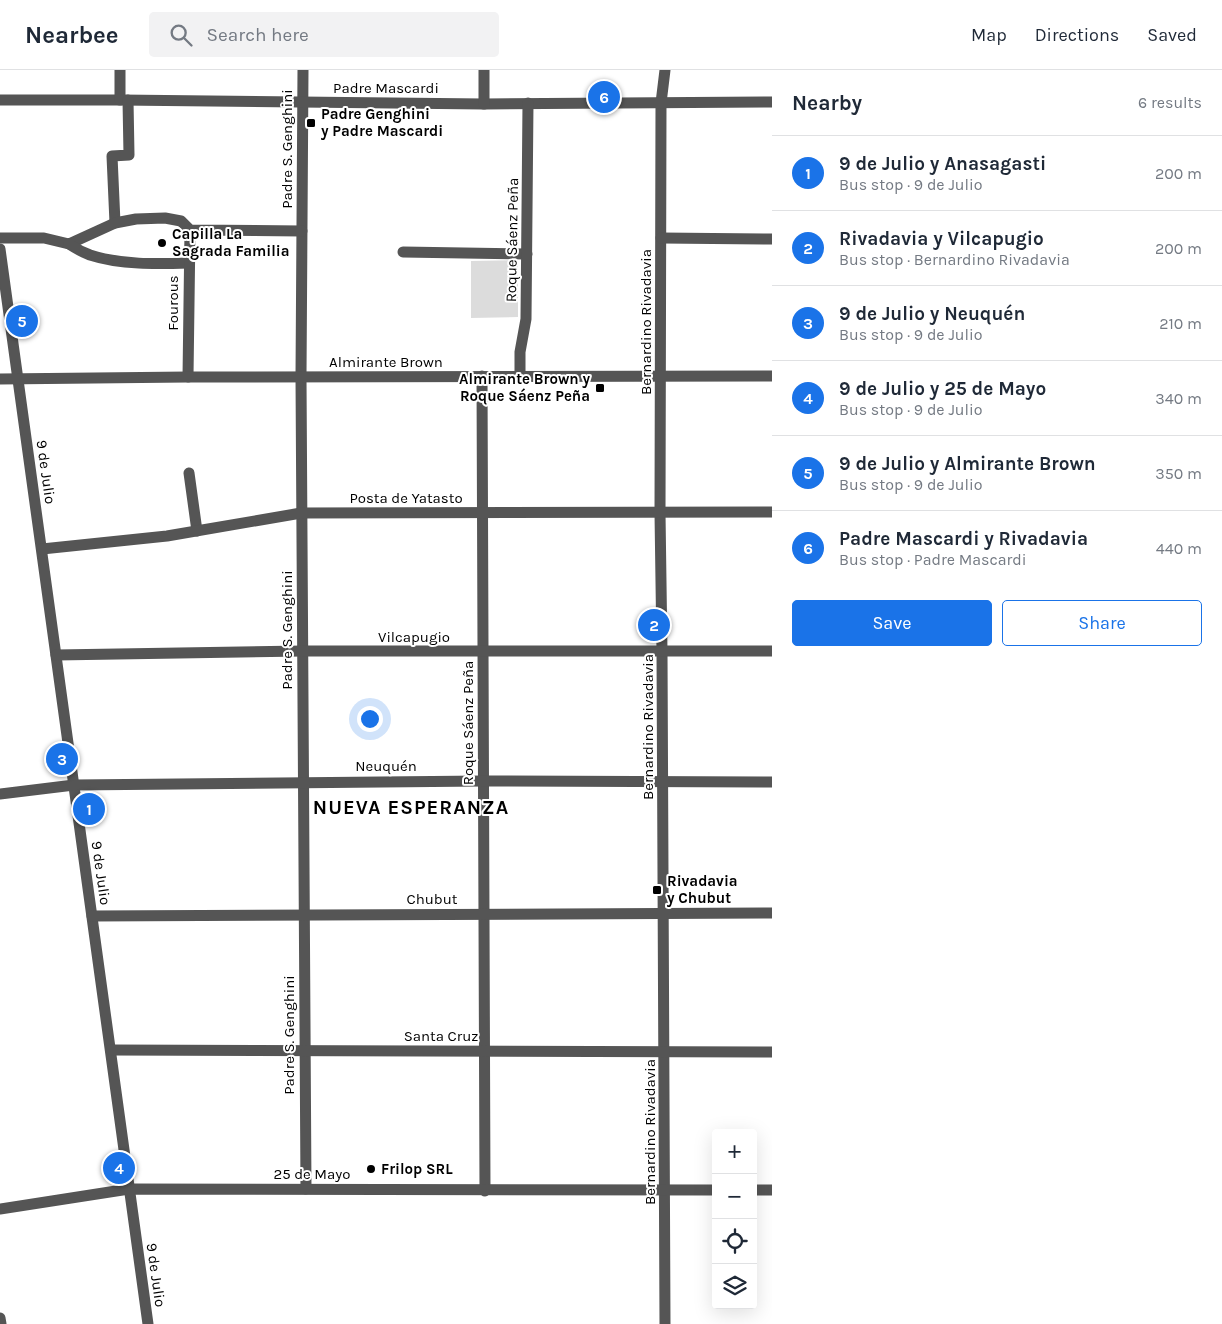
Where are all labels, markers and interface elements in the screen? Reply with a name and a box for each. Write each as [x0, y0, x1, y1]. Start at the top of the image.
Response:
search box [149, 12, 499, 57]
text: Nearbee [25, 21, 119, 49]
icon: search [167, 21, 195, 49]
text: Search here [207, 24, 309, 46]
text: Map [971, 24, 1007, 46]
text: Directions [1035, 24, 1119, 46]
text: Saved [1147, 24, 1197, 46]
pin: 6 [588, 78, 620, 116]
street label: Padre Mascardi [333, 79, 439, 97]
street label: Padre S. Genghini [278, 89, 296, 209]
text: Nearby [792, 91, 862, 115]
text: 6 results [1138, 93, 1202, 112]
place label: Padre Genghini y Padre Mascardi [321, 105, 443, 140]
marker: Padre Genghini y Padre Mascardi [305, 117, 317, 129]
text: 9 de Julio y Anasagasti [839, 153, 1046, 175]
text: 1 [805, 164, 811, 183]
text: 200 m [1155, 164, 1202, 183]
text: Bus stop · 9 de Julio [839, 175, 983, 194]
street label: Roque Sáenz Peña [502, 178, 522, 302]
place label: Capilla La Sagrada Familia [172, 225, 290, 260]
text: Rivadavia y Vilcapugio [839, 228, 1044, 250]
marker: Capilla La Sagrada Familia [156, 237, 168, 249]
text: 2 [803, 239, 813, 258]
text: 200 m [1155, 239, 1202, 258]
street label: Bernardino Rivadavia [637, 249, 655, 395]
text: Bus stop · Bernardino Rivadavia [839, 250, 1070, 269]
street label: Fourous [164, 275, 182, 331]
pin: 5 [6, 302, 38, 340]
text: 9 de Julio y Neuquén [839, 303, 1025, 325]
text: 3 [803, 314, 813, 333]
text: 210 m [1159, 314, 1202, 333]
text: Bus stop · 9 de Julio [839, 325, 983, 344]
street label: Almirante Brown [329, 353, 443, 371]
place label: Almirante Brown y Roque Sáenz Peña [459, 370, 590, 405]
text: 9 de Julio y 25 de Mayo [839, 378, 1046, 400]
marker: Almirante Brown y Roque Sáenz Peña [594, 382, 606, 394]
text: 4 [803, 389, 813, 408]
text: 340 m [1155, 389, 1202, 408]
text: Bus stop · 9 de Julio [839, 400, 983, 419]
street label: 9 de Julio [33, 439, 59, 505]
text: 9 de Julio y Almirante Brown [839, 453, 1096, 475]
text: 5 [803, 464, 813, 483]
text: 350 m [1155, 464, 1202, 483]
text: Bus stop · 9 de Julio [839, 475, 983, 494]
street label: Posta de Yatasto [349, 489, 463, 507]
text: Padre Mascardi y Rivadavia [839, 528, 1088, 550]
text: 6 [803, 539, 813, 558]
text: 440 m [1156, 539, 1202, 558]
text: Bus stop · Padre Mascardi [839, 550, 1027, 569]
street label: Padre S. Genghini [278, 570, 296, 690]
button: Save [792, 600, 992, 646]
button: Share [1002, 600, 1202, 646]
pin: 2 [638, 606, 670, 644]
street label: Vilcapugio [378, 628, 450, 646]
street label: Bernardino Rivadavia [639, 654, 657, 800]
street label: Roque Sáenz Peña [459, 661, 477, 785]
your location [357, 706, 383, 732]
pin: 3 [46, 740, 78, 778]
street label: Neuquén [355, 757, 417, 775]
pin: 1 [73, 790, 105, 828]
district label: NUEVA ESPERANZA [313, 796, 509, 819]
street label: 9 de Julio [88, 840, 114, 906]
place label: Rivadavia y Chubut [667, 872, 738, 907]
marker: Rivadavia y Chubut [651, 884, 663, 896]
street label: Chubut [407, 890, 458, 908]
street label: Padre S. Genghini [280, 975, 298, 1095]
street label: Santa Cruz [404, 1027, 478, 1045]
street label: Bernardino Rivadavia [641, 1059, 659, 1205]
map controls [712, 1129, 757, 1309]
button: + [712, 1129, 757, 1174]
pin: 4 [103, 1149, 135, 1187]
place label: Frilop SRL [381, 1160, 453, 1178]
marker: Frilop SRL [365, 1163, 377, 1175]
street label: 25 de Mayo [273, 1165, 351, 1183]
button: − [712, 1174, 757, 1219]
button: locate [712, 1219, 757, 1264]
street label: 9 de Julio [143, 1242, 169, 1308]
button: layers [712, 1264, 757, 1309]

